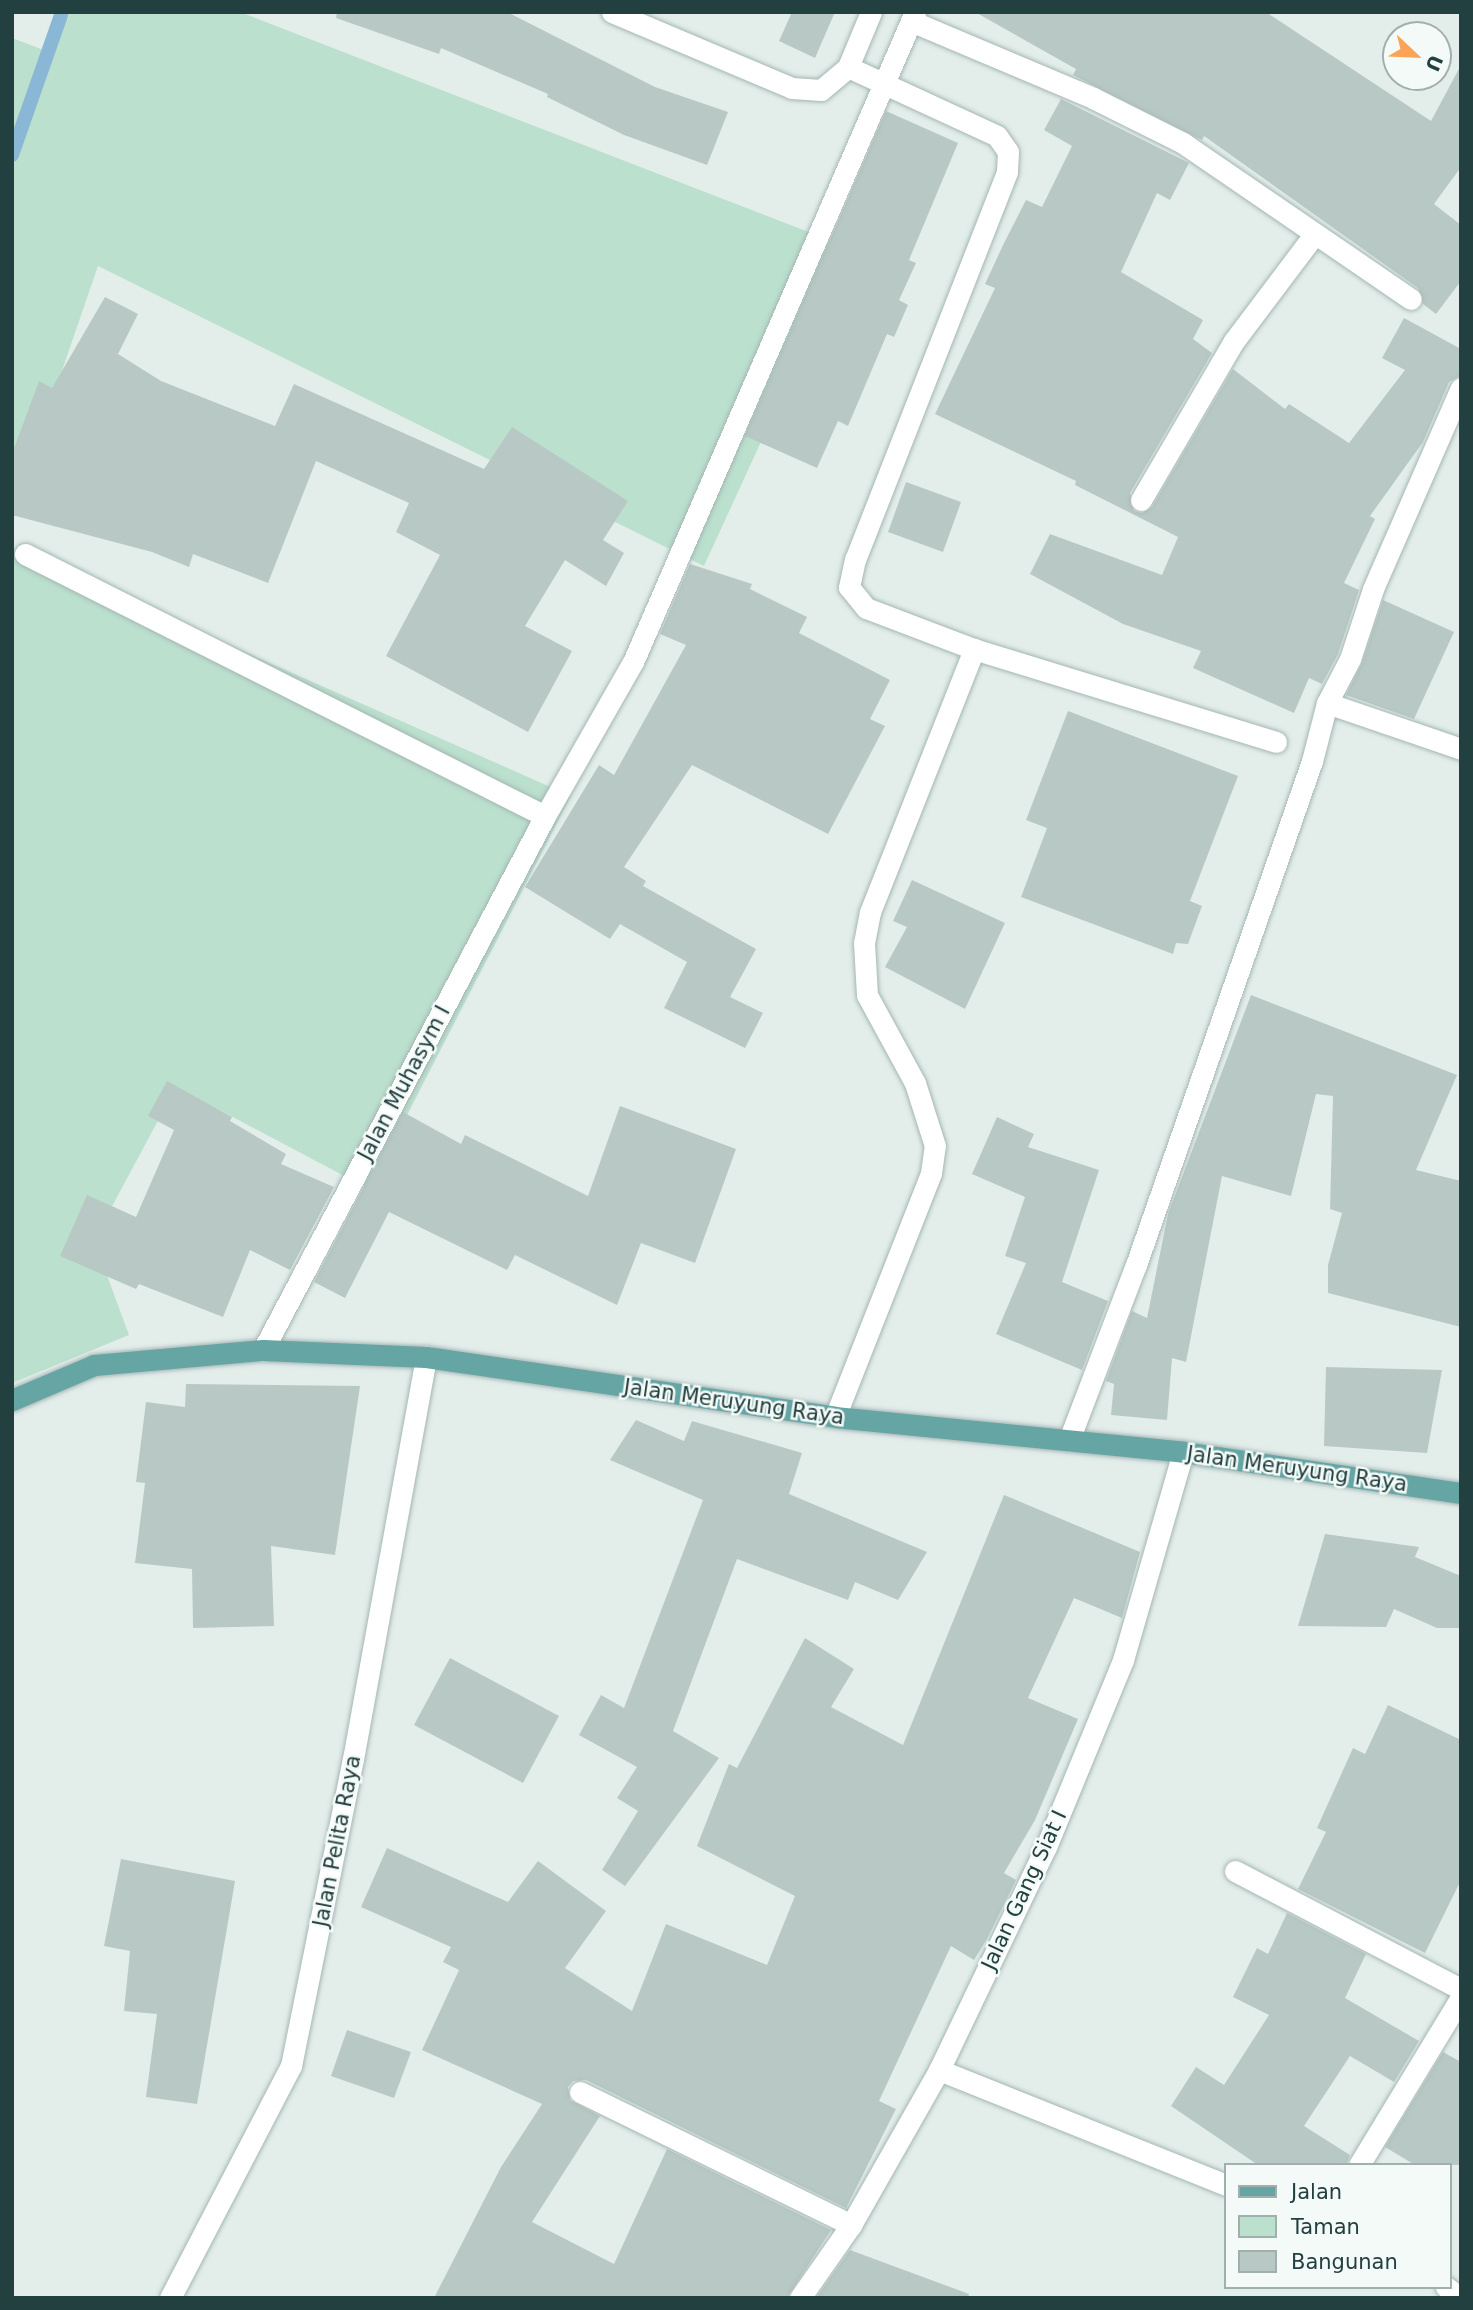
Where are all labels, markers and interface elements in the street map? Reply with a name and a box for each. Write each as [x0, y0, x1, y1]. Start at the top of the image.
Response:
north arrow [1382, 21, 1452, 91]
text: U [1421, 52, 1448, 75]
street label: Jalan Muhasym I [352, 1001, 456, 1165]
street label: Jalan Meruyung Raya [622, 1374, 846, 1430]
street label: Jalan Meruyung Raya [1185, 1441, 1409, 1497]
street label: Jalan Pelita Raya [308, 1753, 366, 1929]
street label: Jalan Gang Siat I [976, 1806, 1072, 1974]
legend [1224, 2163, 1452, 2289]
text: Jalan [1291, 2180, 1342, 2204]
text: Taman [1291, 2215, 1360, 2239]
text: Bangunan [1291, 2250, 1398, 2274]

